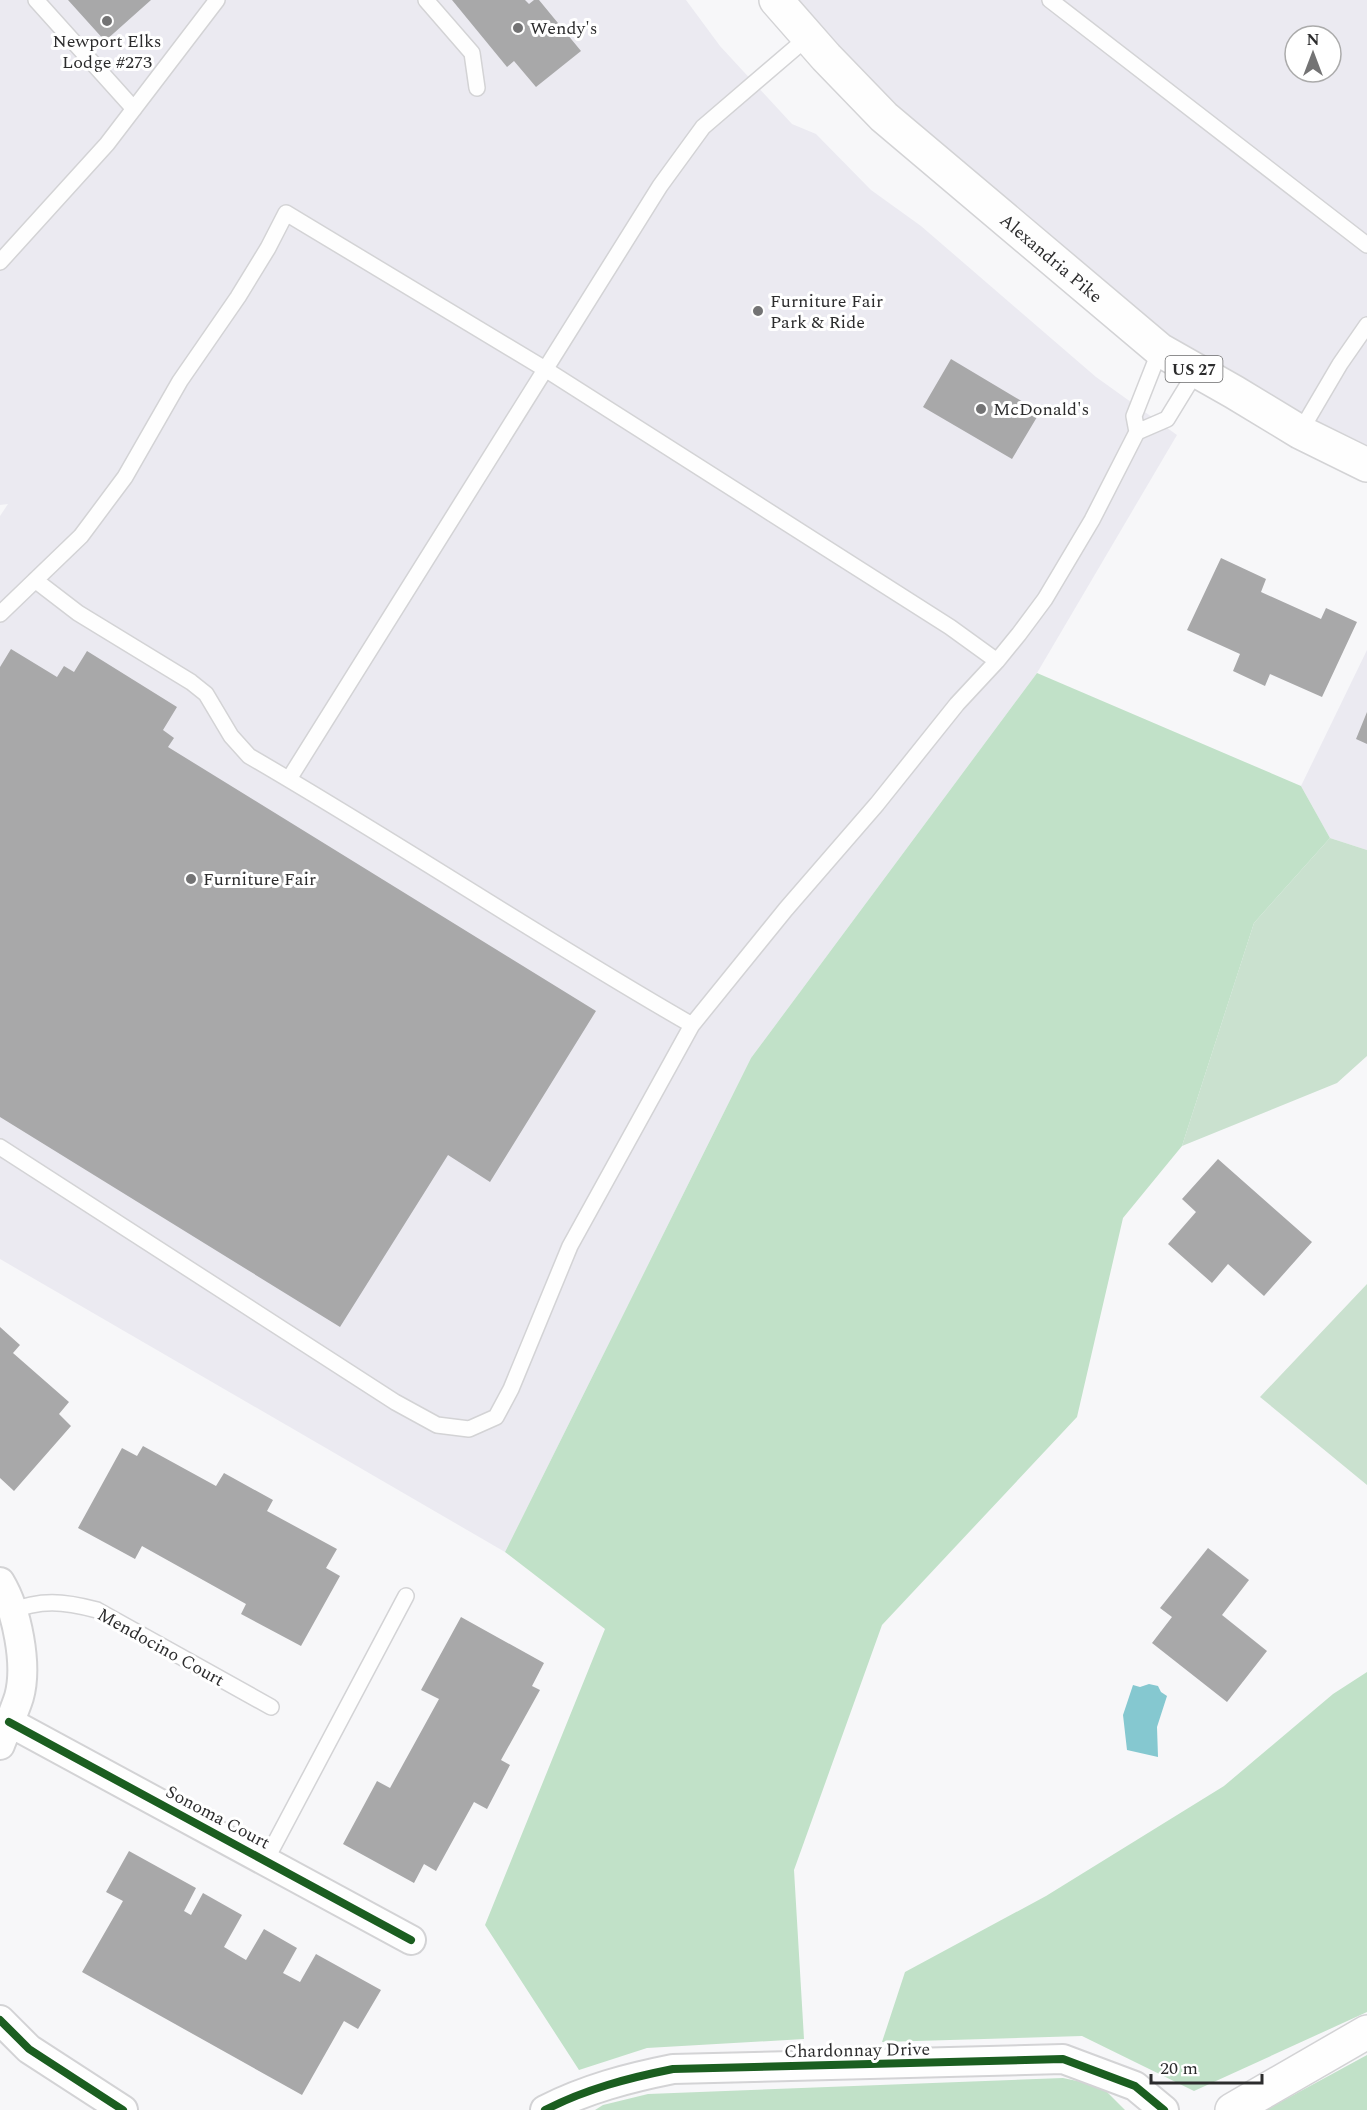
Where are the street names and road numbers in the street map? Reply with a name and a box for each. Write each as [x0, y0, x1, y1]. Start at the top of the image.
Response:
street label: Alexandria Pike [994, 207, 1108, 310]
road number: US 27 [1166, 356, 1222, 382]
street label: Mendocino Court [92, 1601, 229, 1694]
street label: Sonoma Court [161, 1779, 275, 1856]
street label: Chardonnay Drive [784, 2036, 930, 2065]

